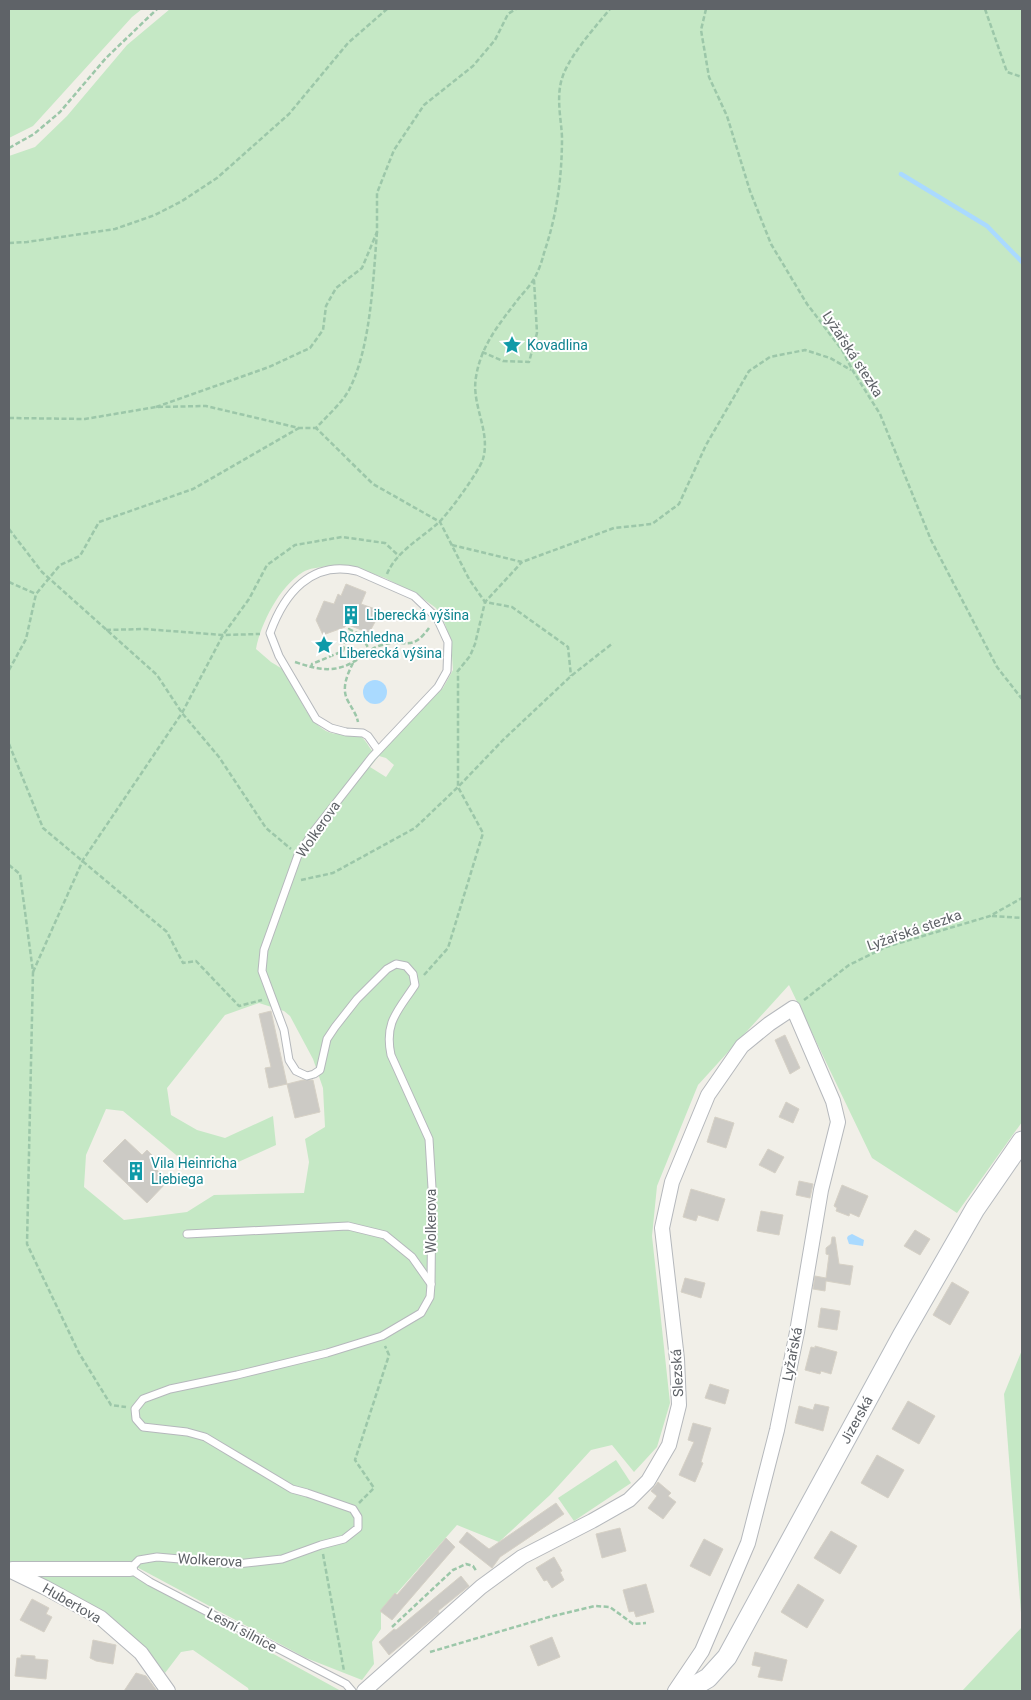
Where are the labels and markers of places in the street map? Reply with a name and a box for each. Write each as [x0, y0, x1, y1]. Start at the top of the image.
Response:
place icon: Kovadlina [501, 334, 523, 356]
place label: Kovadlina [527, 337, 588, 353]
building icon: Liberecká výšina [340, 604, 362, 626]
place label: Liberecká výšina [366, 607, 469, 623]
place label: Rozhledna Liberecká výšina [339, 629, 442, 661]
place icon: Rozhledna Liberecká výšina [313, 634, 335, 656]
place label: Vila Heinricha Liebiega [151, 1155, 237, 1187]
building icon: Vila Heinricha Liebiega [125, 1160, 147, 1182]

